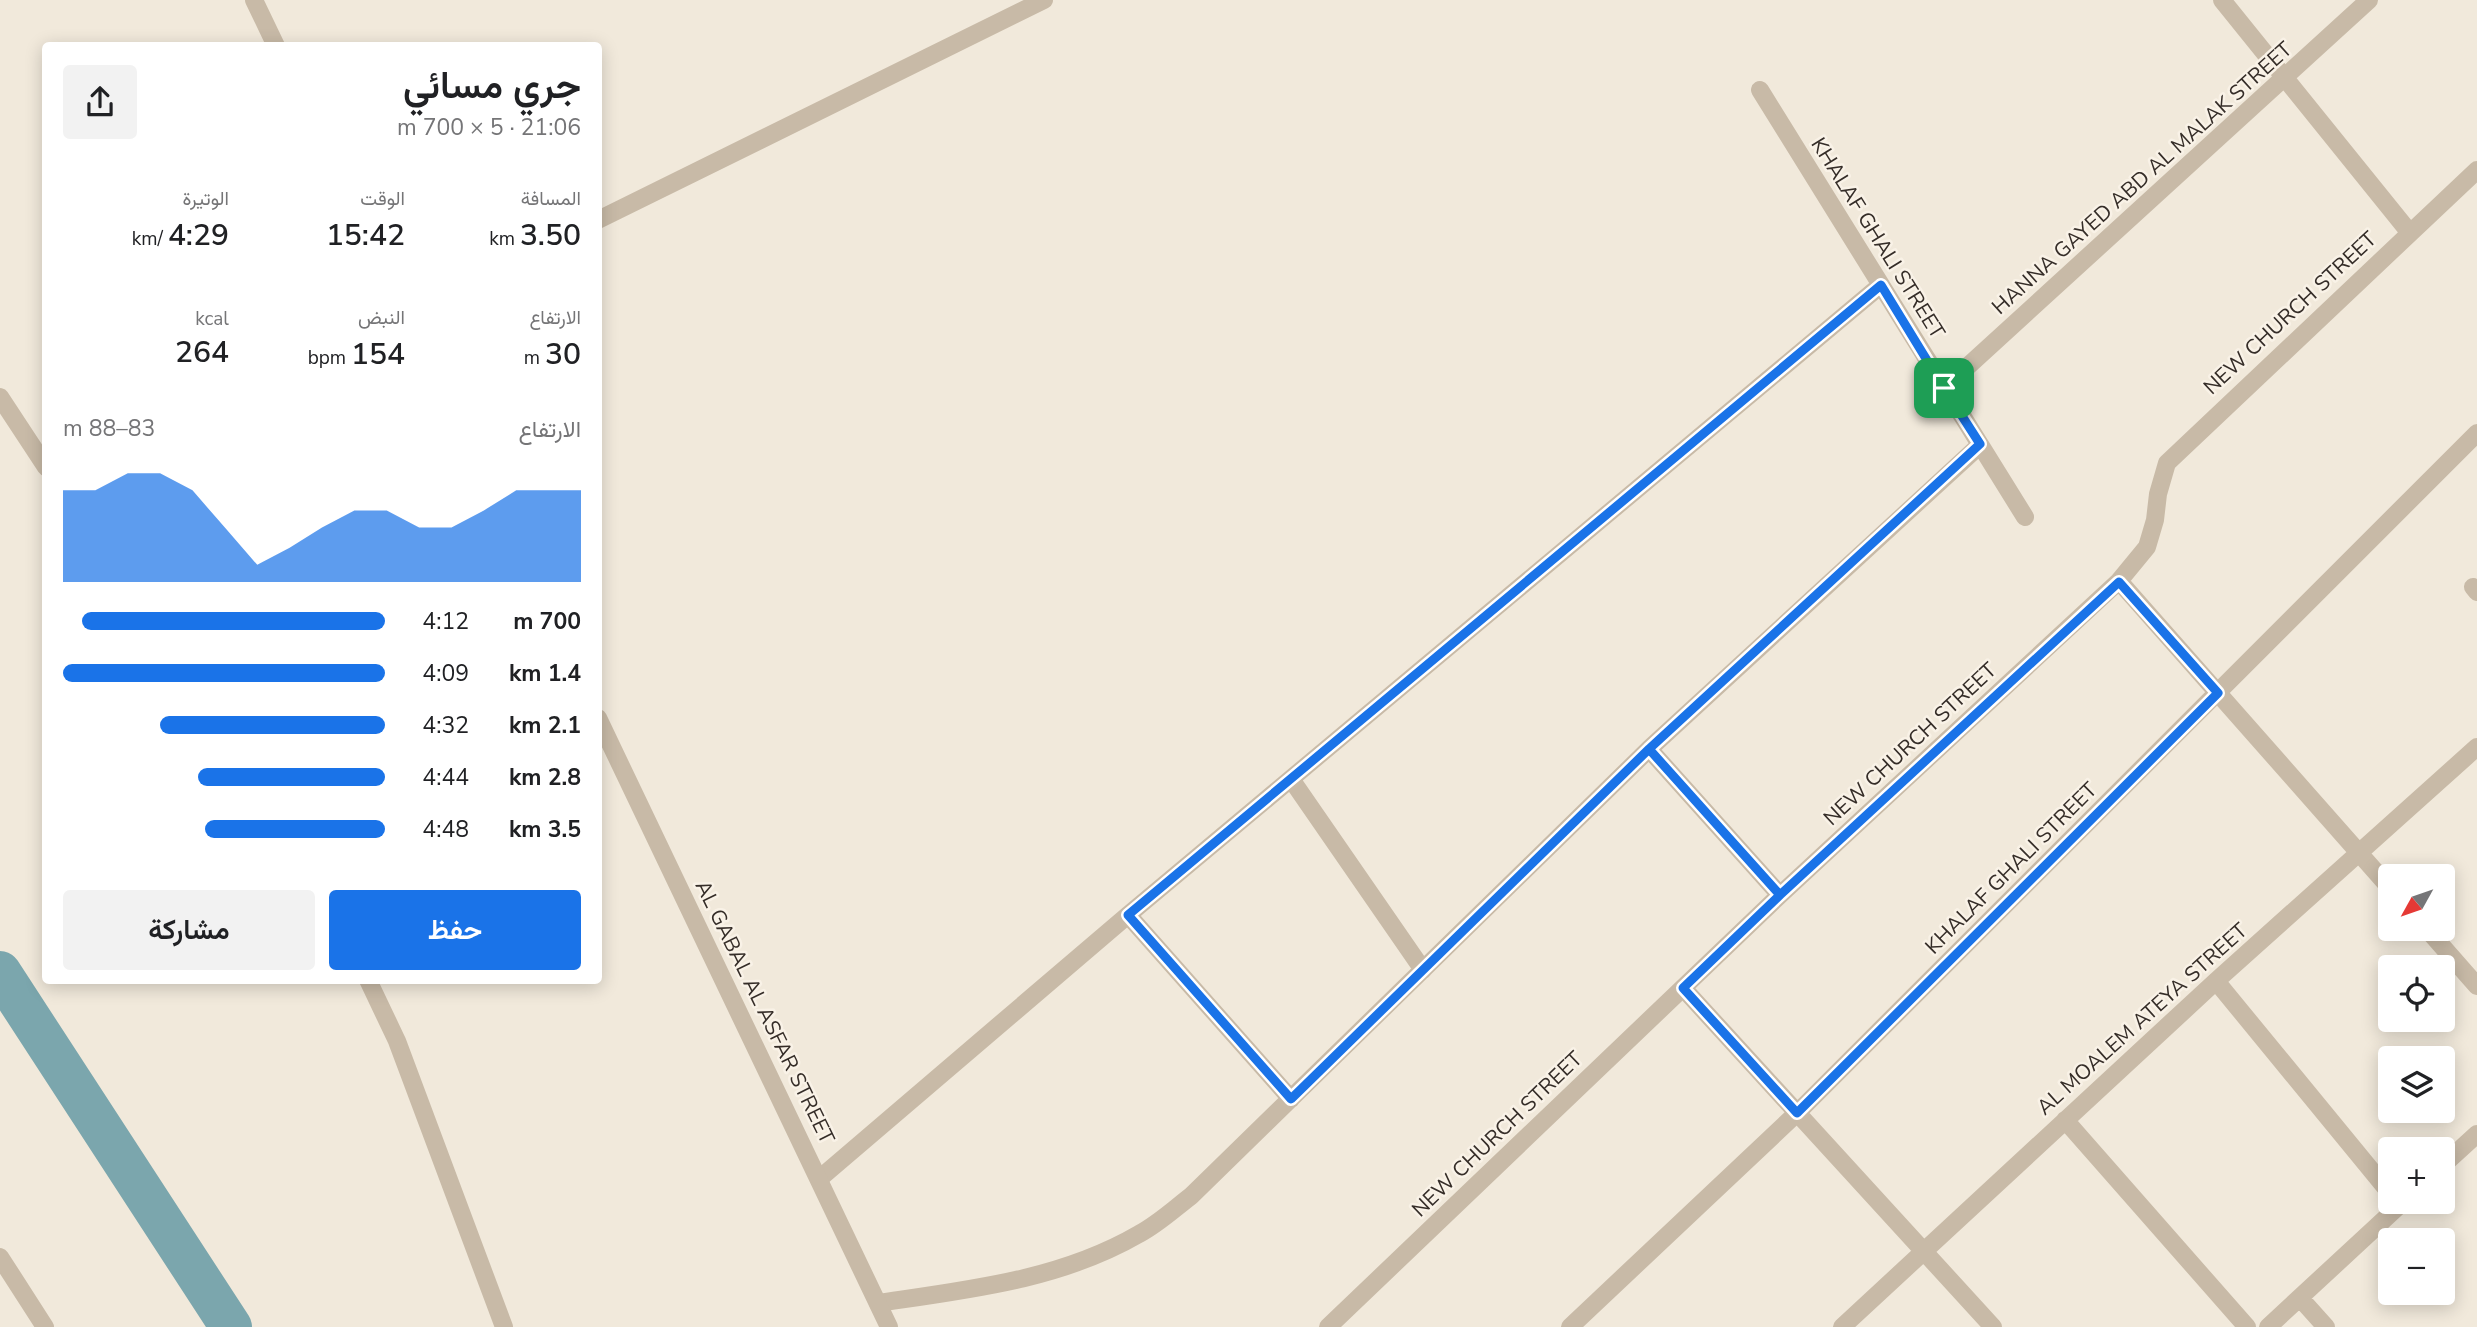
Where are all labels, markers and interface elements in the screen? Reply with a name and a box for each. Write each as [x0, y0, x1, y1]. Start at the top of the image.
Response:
street label: HANNA GAYED ABD AL MALAK STREET [1986, 35, 2298, 321]
text: جري مسائي [403, 60, 581, 111]
button: share [63, 65, 137, 139]
text: 21:06 · 5 × 700 m [397, 112, 581, 143]
street label: KHALAF GHALI STREET [1805, 132, 1952, 344]
text: الوتيرة [183, 186, 229, 212]
text: الوقت [360, 186, 405, 212]
text: المسافة [521, 186, 581, 212]
text: 4:29 [168, 215, 229, 256]
text: 15:42 [326, 215, 405, 256]
text: 3.50 [520, 215, 581, 256]
street label: NEW CHURCH STREET [2197, 225, 2383, 401]
text: /km [132, 226, 168, 252]
text: km [489, 226, 520, 252]
text: النبض [358, 305, 405, 331]
text: الارتفاع [529, 305, 581, 331]
text: kcal [195, 306, 229, 332]
text: 264 [175, 332, 229, 373]
text: 154 [351, 334, 405, 375]
text: 30 [545, 334, 581, 375]
text: bpm [308, 345, 351, 371]
text: m [524, 345, 545, 371]
pin [1914, 358, 1974, 418]
icon: arrive [1925, 369, 1963, 407]
text: 83–88 m [63, 413, 155, 444]
text: الارتفاع [519, 414, 581, 445]
text: 4:12 [422, 606, 469, 637]
text: 700 m [513, 606, 581, 637]
street label: NEW CHURCH STREET [1817, 656, 2003, 832]
text: 4:09 [422, 658, 469, 689]
text: 1.4 km [509, 658, 581, 689]
text: 4:32 [422, 710, 469, 741]
text: 2.1 km [509, 710, 581, 741]
text: 4:44 [422, 762, 469, 793]
text: 2.8 km [509, 762, 581, 793]
street label: KHALAF GHALI STREET [1919, 776, 2103, 960]
text: 4:48 [422, 814, 469, 845]
text: 3.5 km [509, 814, 581, 845]
north arrow [2378, 864, 2455, 942]
map controls [2378, 864, 2455, 1305]
street label: AL GABAL AL ASFAR STREET [689, 875, 841, 1149]
button: مشاركة [63, 890, 315, 970]
button: حفظ [329, 890, 581, 970]
street label: AL MOALEM ATEYA STREET [2031, 916, 2254, 1121]
button: locate [2378, 955, 2455, 1032]
street label: NEW CHURCH STREET [1406, 1045, 1589, 1223]
button: layers [2378, 1046, 2455, 1123]
button: + [2378, 1137, 2455, 1214]
button: − [2378, 1228, 2455, 1305]

